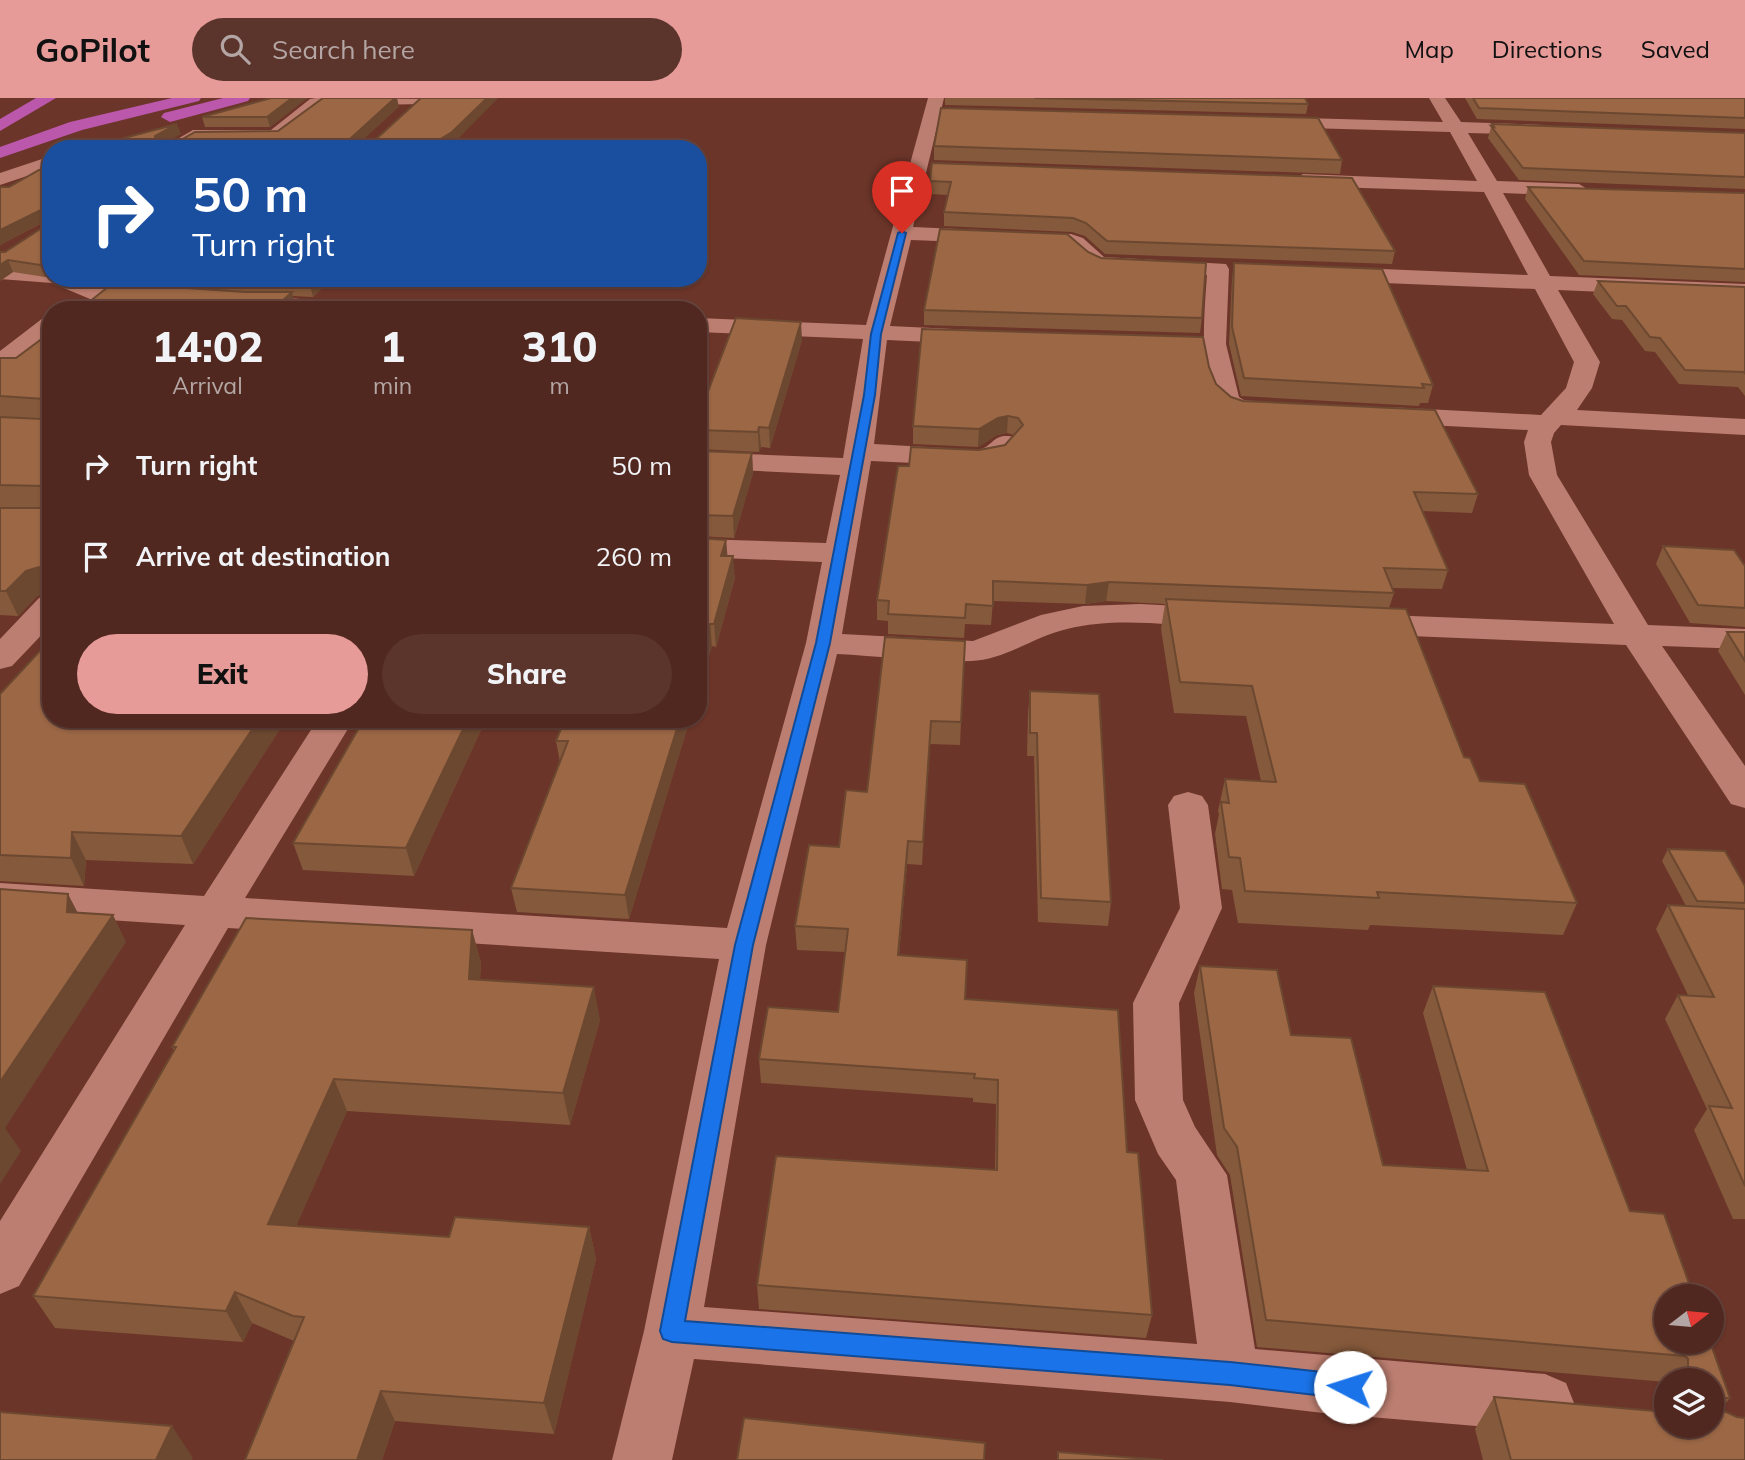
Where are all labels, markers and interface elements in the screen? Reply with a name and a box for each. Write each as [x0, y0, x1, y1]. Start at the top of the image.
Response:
search box [192, 18, 682, 81]
text: GoPilot [35, 29, 150, 70]
icon: search [216, 30, 254, 68]
text: Search here [272, 33, 415, 66]
text: Map [1404, 34, 1454, 64]
text: Directions [1492, 34, 1603, 64]
text: Saved [1641, 34, 1710, 64]
pin [872, 161, 932, 233]
text: 50 m [192, 163, 308, 224]
icon: right [77, 168, 168, 259]
icon: arrive [883, 172, 921, 210]
text: Turn right [192, 224, 335, 264]
text: 14:02 [152, 320, 263, 373]
text: 1 [380, 320, 405, 373]
text: 310 [522, 320, 597, 373]
text: Arrival [172, 371, 243, 400]
text: min [373, 371, 412, 400]
text: m [549, 371, 570, 400]
icon: right [77, 447, 115, 485]
text: Turn right [136, 449, 257, 482]
text: 50 m [611, 449, 672, 482]
icon: arrive [77, 538, 115, 576]
text: Arrive at destination [136, 540, 391, 573]
text: 260 m [596, 540, 672, 573]
button: Exit [77, 634, 368, 714]
button: Share [382, 634, 672, 714]
north arrow [1654, 1284, 1724, 1354]
map controls [1654, 1284, 1724, 1438]
position arrow [1313, 1350, 1387, 1424]
button: layers [1654, 1368, 1724, 1438]

